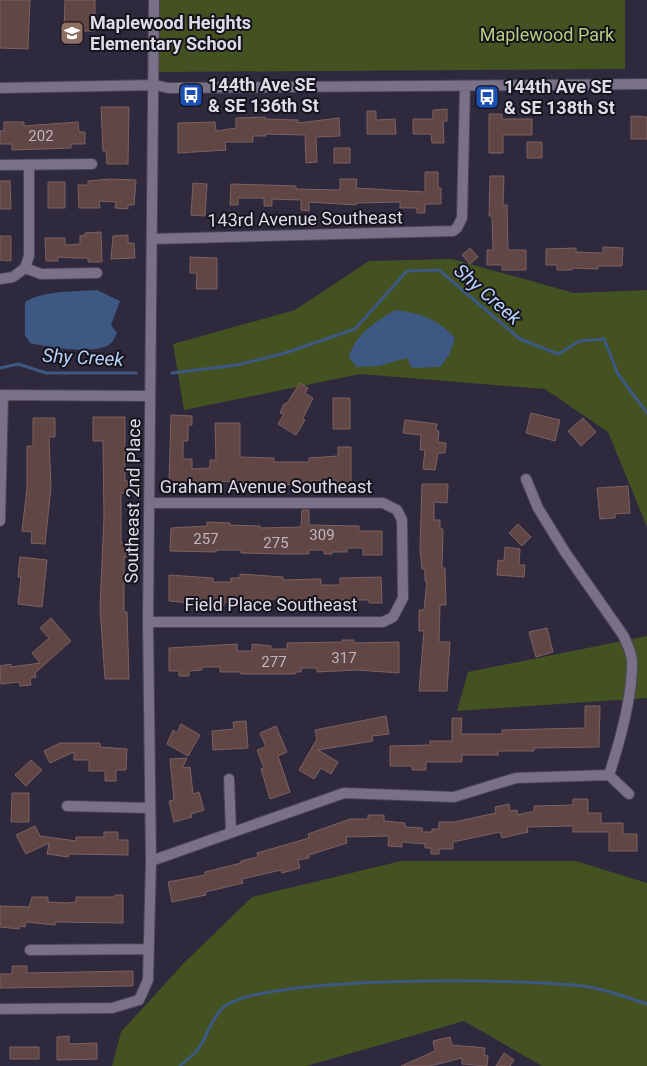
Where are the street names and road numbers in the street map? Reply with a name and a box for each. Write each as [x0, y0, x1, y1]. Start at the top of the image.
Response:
street label: 143rd Avenue Southeast [207, 206, 403, 231]
street label: Southeast 2nd Place [121, 418, 144, 584]
street label: Graham Avenue Southeast [160, 476, 372, 497]
street label: Field Place Southeast [184, 594, 358, 615]

